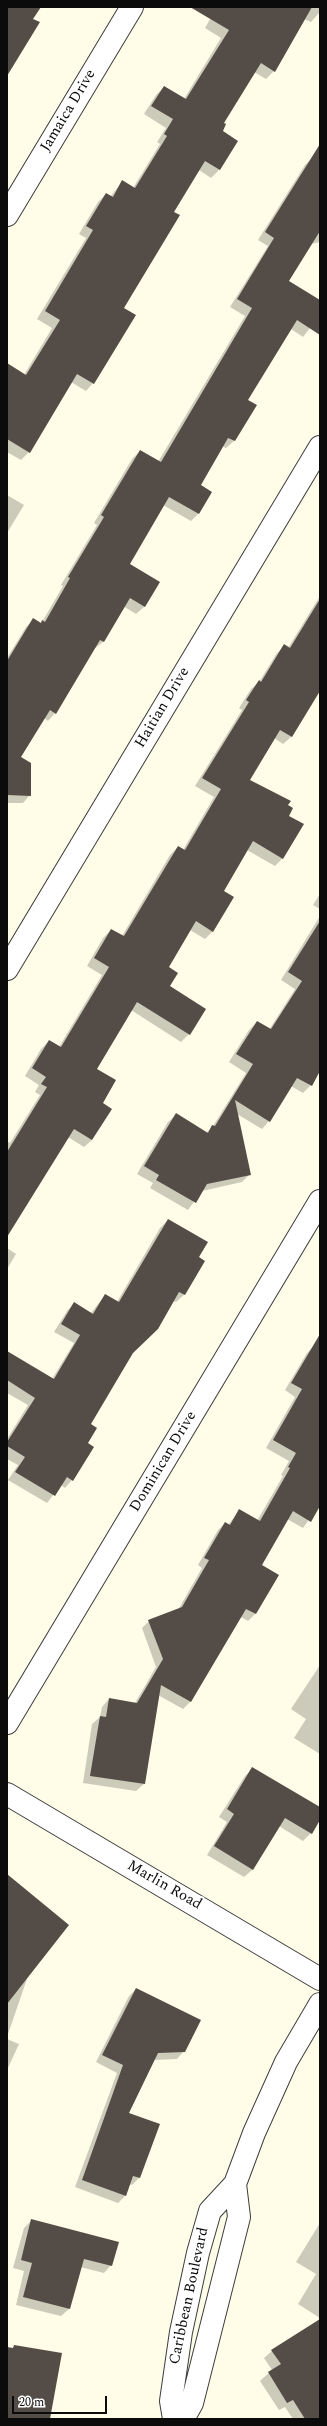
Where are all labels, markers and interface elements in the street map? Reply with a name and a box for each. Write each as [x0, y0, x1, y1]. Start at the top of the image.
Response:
street label: Jamaica Drive [37, 67, 101, 155]
street label: Haitian Drive [132, 664, 194, 752]
street label: Dominican Drive [127, 1408, 201, 1516]
street label: Marlin Road [124, 1857, 204, 1915]
street label: Caribbean Boulevard [167, 2226, 213, 2366]
scale bar [14, 2388, 109, 2414]
text: 20 m [19, 2393, 44, 2412]

